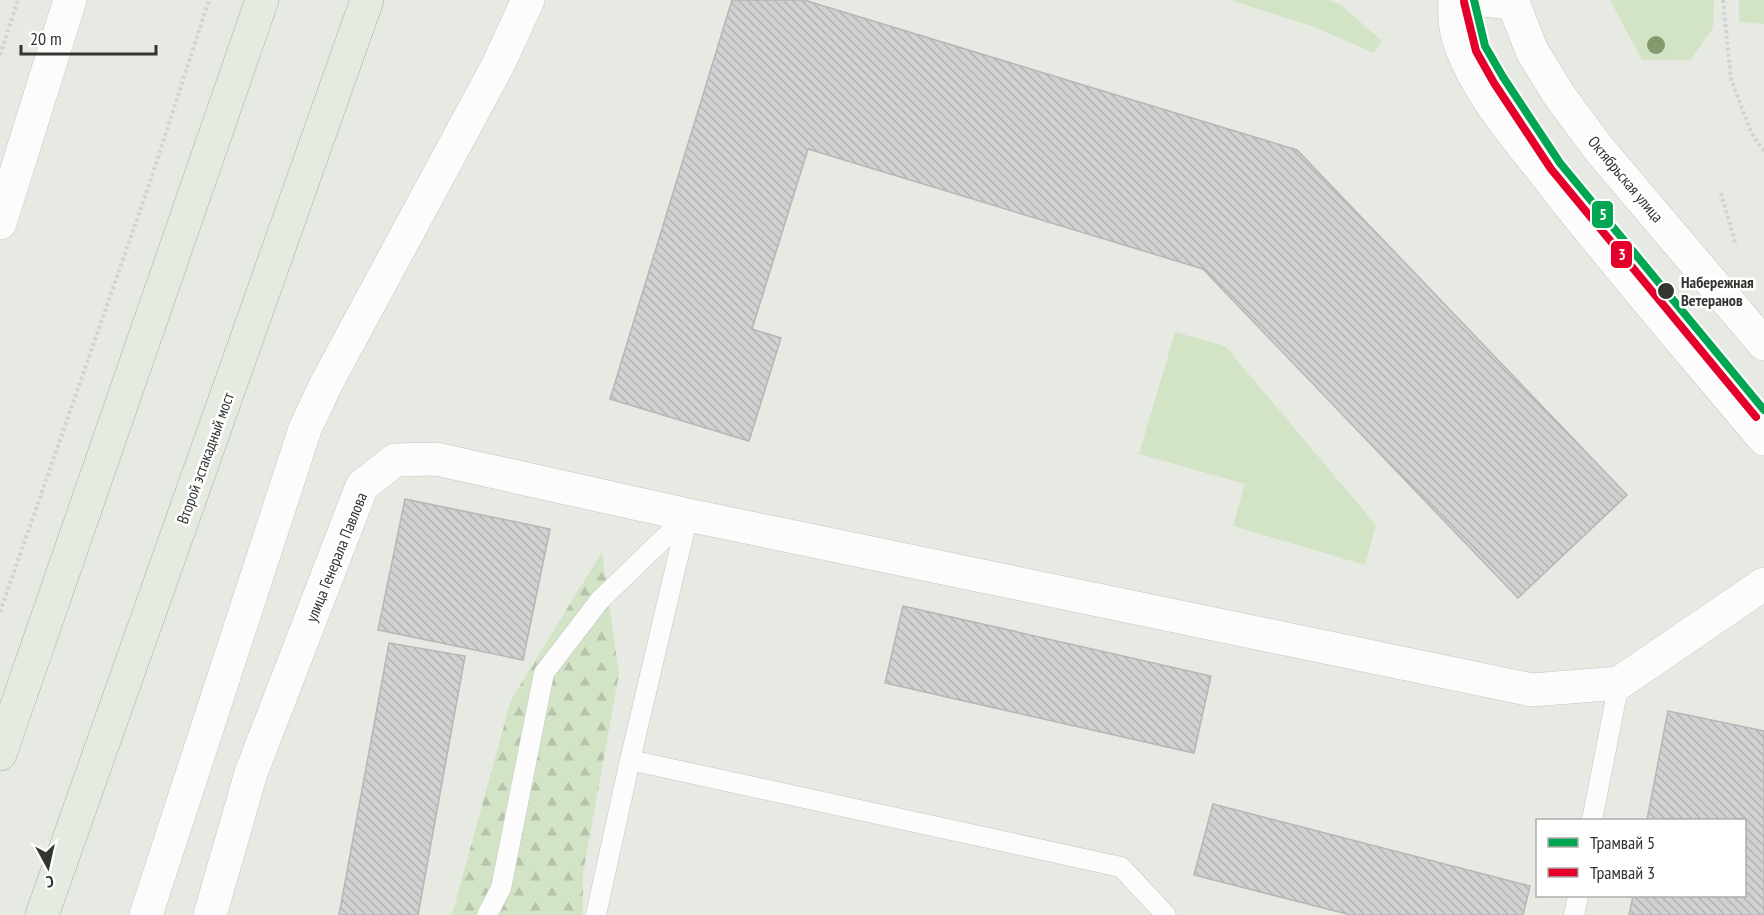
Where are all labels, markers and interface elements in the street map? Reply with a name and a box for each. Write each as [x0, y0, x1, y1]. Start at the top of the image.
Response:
scale bar [21, 18, 156, 56]
text: 20 m [30, 27, 62, 50]
street label: Октябрьская улица [1584, 132, 1668, 226]
line badge: 5 [1591, 200, 1614, 229]
text: 5 [1599, 204, 1607, 224]
line badge: 3 [1610, 240, 1633, 269]
text: 3 [1618, 244, 1626, 264]
place label: Набережная Ветеранов [1681, 272, 1754, 310]
marker: Набережная Ветеранов [1656, 281, 1676, 301]
street label: Второй эстакадный мост [172, 389, 238, 526]
street label: улица Генерала Павлова [301, 489, 371, 625]
legend [1536, 819, 1746, 897]
text: Трамвай 5 [1590, 831, 1655, 854]
north arrow [18, 837, 78, 897]
text: Трамвай 3 [1590, 861, 1655, 884]
text: С [44, 871, 55, 892]

